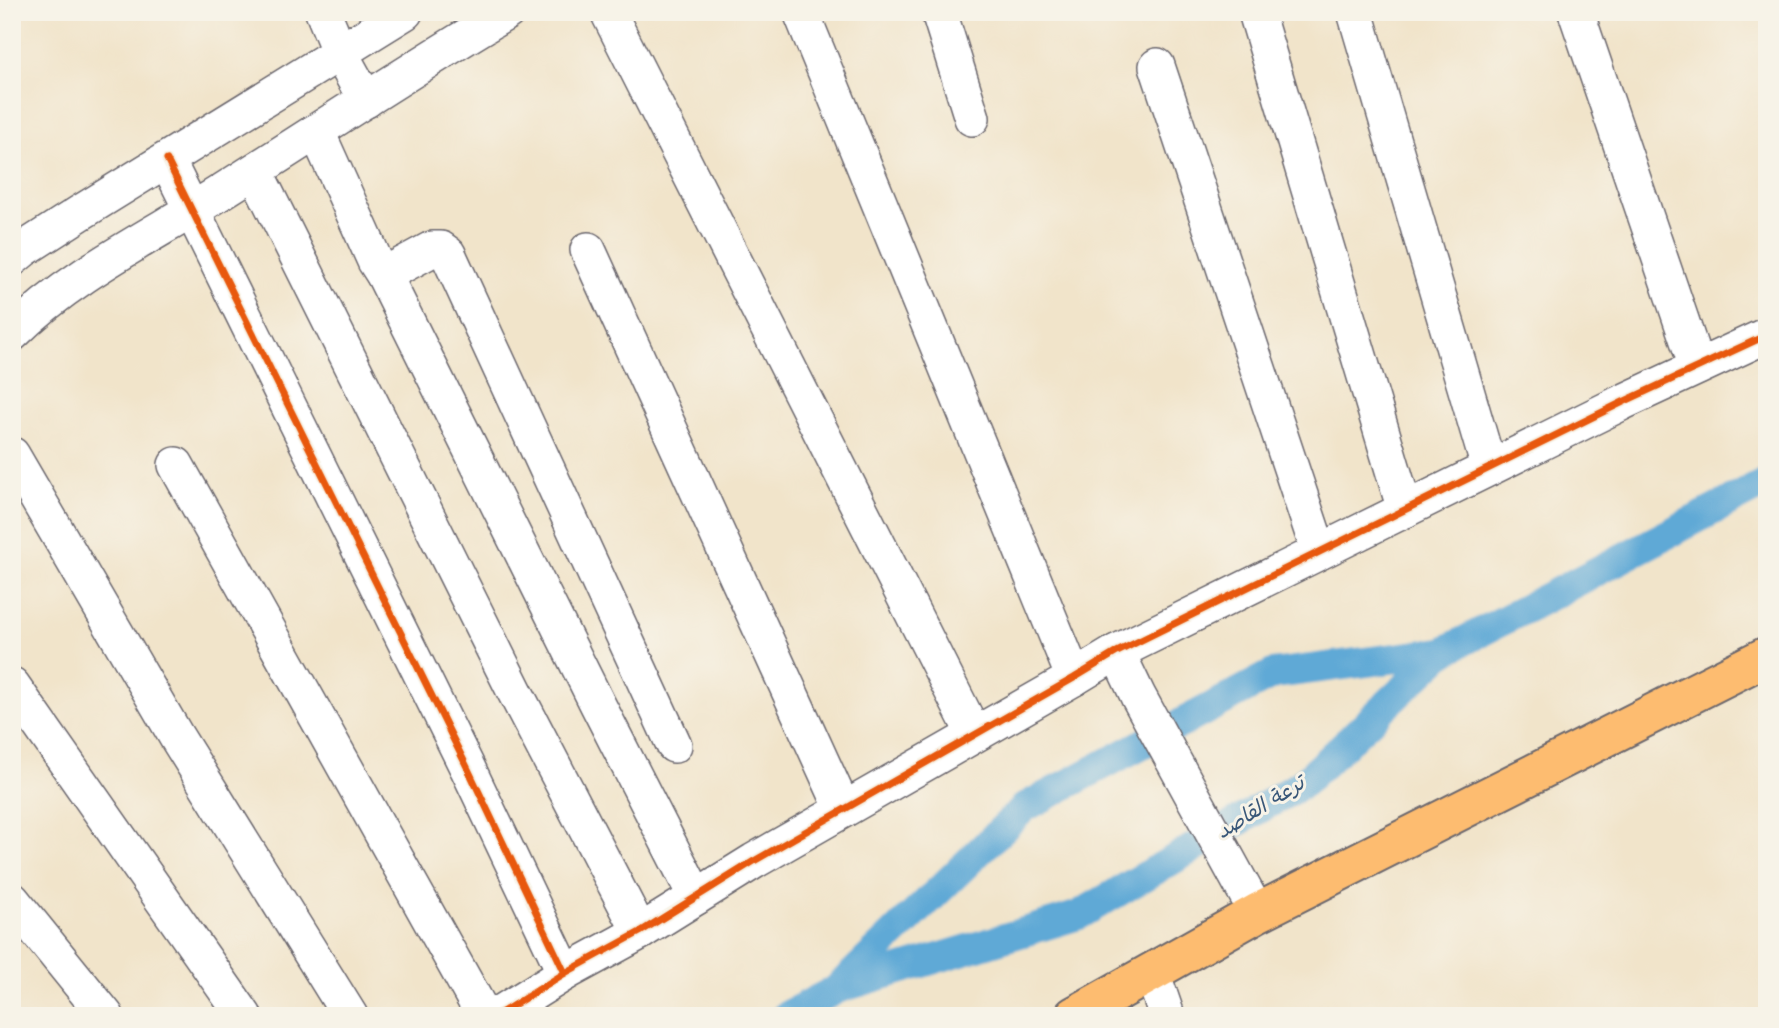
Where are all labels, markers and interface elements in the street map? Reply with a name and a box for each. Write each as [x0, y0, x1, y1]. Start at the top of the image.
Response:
water label: ترعة القاصد [1210, 767, 1313, 845]

